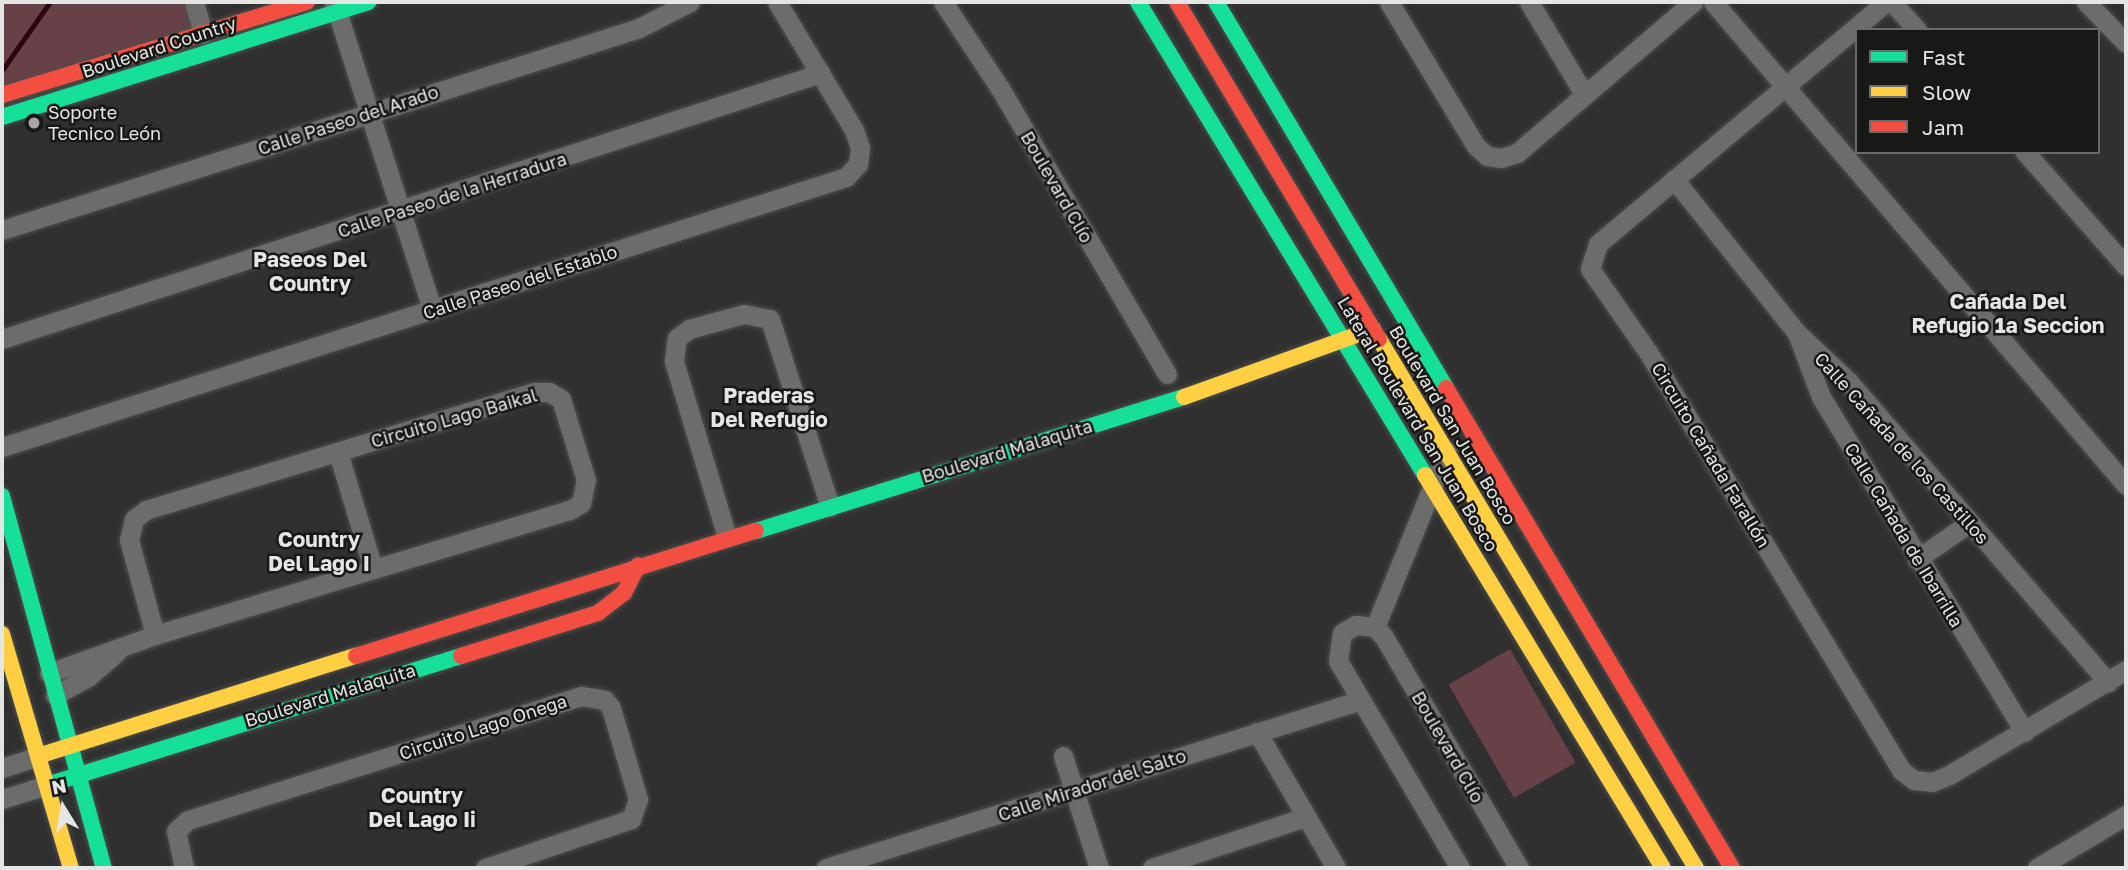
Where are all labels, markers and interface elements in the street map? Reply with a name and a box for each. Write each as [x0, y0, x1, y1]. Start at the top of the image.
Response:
street label: Boulevard Country [79, 12, 239, 82]
legend [1855, 28, 2100, 154]
text: Fast [1922, 44, 1965, 70]
text: Slow [1922, 79, 1971, 105]
street label: Calle Paseo del Arado [255, 81, 441, 159]
place label: Soporte Tecnico León [48, 102, 161, 144]
text: Jam [1922, 114, 1964, 140]
marker: Soporte Tecnico León [26, 115, 42, 131]
street label: Boulevard Clío [1016, 127, 1098, 247]
street label: Calle Paseo de la Herradura [335, 148, 569, 242]
street label: Calle Paseo del Establo [420, 240, 620, 324]
district label: Paseos Del Country [253, 246, 367, 296]
district label: Cañada Del Refugio 1a Seccion [1911, 288, 2105, 338]
street label: Lateral Boulevard San Juan Bosco [1333, 293, 1503, 555]
street label: Boulevard San Juan Bosco [1385, 322, 1521, 528]
street label: Calle Cañada de los Castillos [1810, 348, 1994, 548]
street label: Circuito Cañada Farallón [1647, 359, 1775, 551]
district label: Praderas Del Refugio [710, 382, 828, 432]
street label: Circuito Lago Baikal [368, 384, 540, 452]
street label: Boulevard Malaquita [919, 415, 1095, 487]
street label: Calle Cañada de Ibarrilla [1840, 439, 1968, 631]
district label: Country Del Lago I [268, 526, 370, 576]
street label: Boulevard Malaquita [242, 659, 418, 731]
street label: Boulevard Clío [1407, 687, 1489, 807]
street label: Circuito Lago Onega [396, 690, 570, 764]
street label: Calle Mirador del Salto [995, 744, 1189, 826]
north arrow [28, 772, 98, 842]
text: N [50, 773, 68, 799]
district label: Country Del Lago Ii [368, 782, 476, 832]

